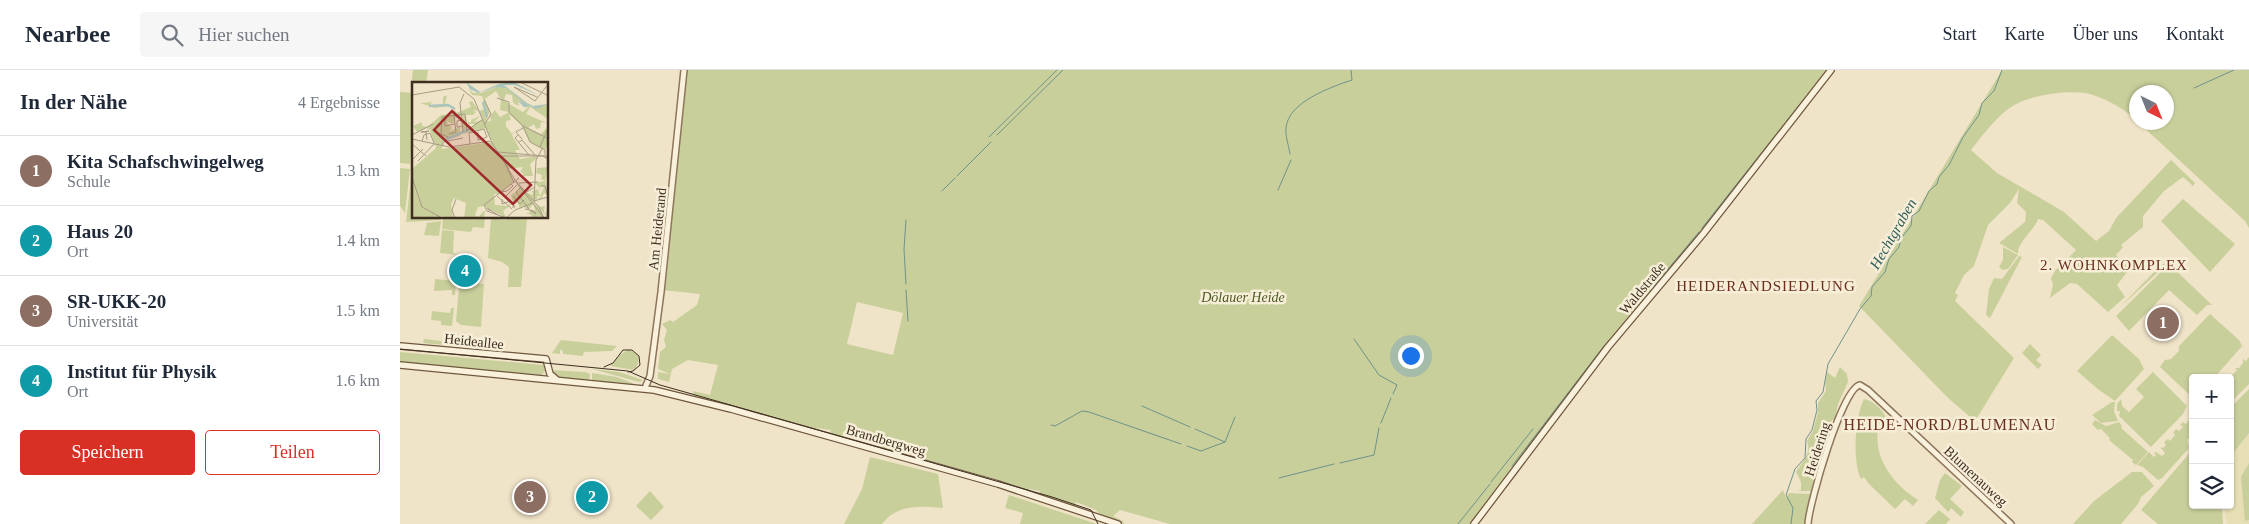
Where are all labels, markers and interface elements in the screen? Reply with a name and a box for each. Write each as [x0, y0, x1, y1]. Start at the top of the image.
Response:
search box [140, 12, 490, 57]
text: Nearbee [25, 21, 110, 47]
icon: search [158, 21, 186, 49]
text: Hier suchen [198, 24, 290, 45]
text: Start [1943, 24, 1977, 44]
text: Karte [2005, 24, 2045, 44]
text: Über uns [2073, 24, 2138, 44]
text: Kontakt [2166, 24, 2224, 44]
inset map [412, 82, 549, 219]
north arrow [2129, 85, 2174, 130]
text: In der Nähe [20, 90, 127, 114]
text: 4 Ergebnisse [298, 94, 380, 111]
text: Kita Schafschwingelweg [67, 151, 264, 172]
text: 1 [32, 162, 40, 179]
text: 1.3 km [336, 162, 380, 179]
text: Schule [67, 173, 111, 190]
street label: Am Heiderand [646, 187, 669, 271]
water label: Hechtgraben [1866, 196, 1920, 273]
text: Haus 20 [67, 221, 133, 242]
text: 2 [32, 232, 40, 249]
text: 1.4 km [336, 232, 380, 249]
text: Ort [67, 243, 88, 260]
pin: 4 [449, 252, 481, 290]
district label: 2. WOHNKOMPLEX [2040, 257, 2188, 273]
street label: Waldstraße [1617, 260, 1668, 317]
district label: HEIDERANDSIEDLUNG [1676, 278, 1856, 294]
park label: Dölauer Heide [1200, 290, 1285, 305]
text: SR-UKK-20 [67, 291, 166, 312]
text: 3 [32, 302, 40, 319]
text: 1.5 km [336, 302, 380, 319]
pin: 1 [2147, 304, 2179, 342]
text: Universität [67, 313, 138, 330]
street label: Heideallee [443, 331, 504, 352]
your location [1398, 343, 1424, 369]
text: Institut für Physik [67, 361, 217, 382]
text: 4 [32, 372, 40, 389]
text: 1.6 km [336, 372, 380, 389]
map controls [2189, 374, 2234, 509]
button: + [2189, 374, 2234, 419]
text: Ort [67, 383, 88, 400]
district label: HEIDE-NORD/BLUMENAU [1844, 416, 2056, 433]
button: − [2189, 419, 2234, 464]
street label: Heidering [1802, 420, 1833, 478]
street label: Brandbergweg [844, 422, 927, 459]
button: Speichern [20, 430, 195, 475]
button: Teilen [205, 430, 380, 475]
street label: Blumenauweg [1941, 443, 2010, 509]
button: layers [2189, 464, 2234, 509]
pin: 3 [514, 478, 546, 516]
pin: 2 [576, 478, 608, 516]

